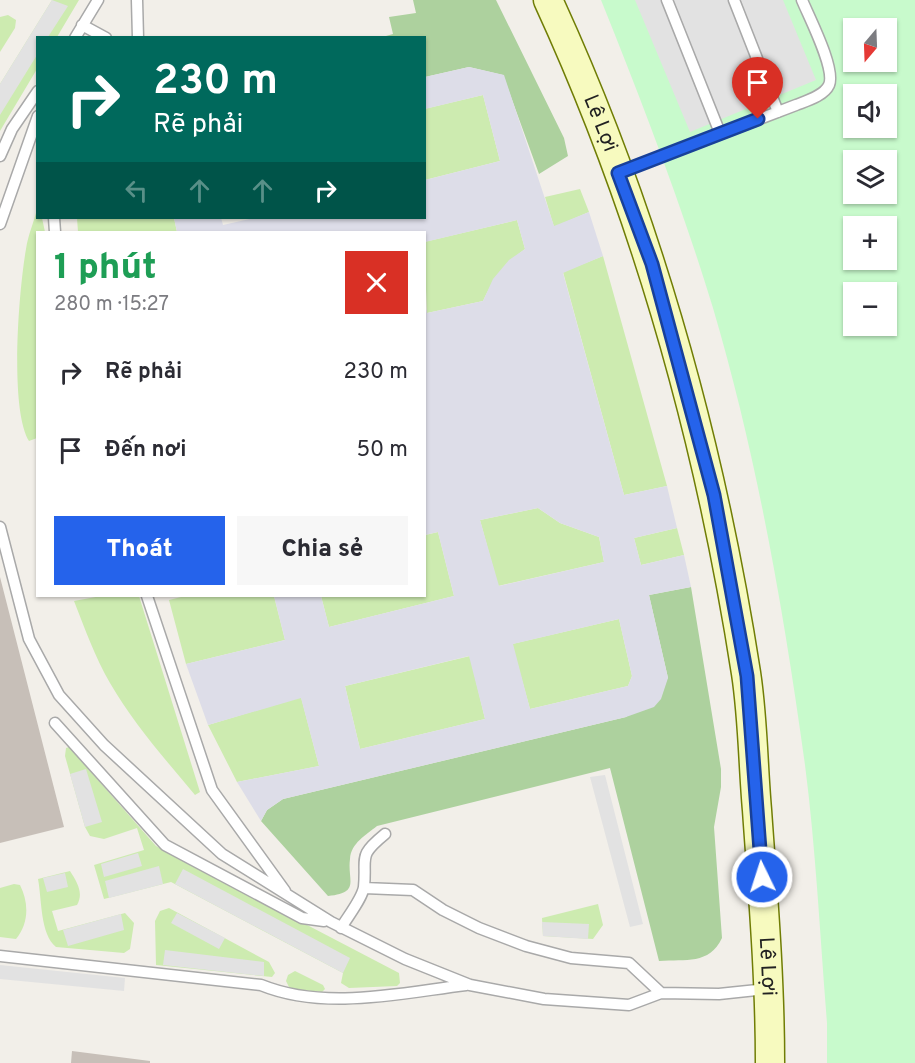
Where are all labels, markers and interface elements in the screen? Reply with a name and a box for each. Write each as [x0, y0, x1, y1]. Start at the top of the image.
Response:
north arrow [843, 18, 897, 72]
map controls [843, 18, 897, 336]
text: 230 m [153, 56, 278, 109]
pin [732, 57, 783, 119]
icon: right [54, 60, 132, 138]
icon: arrive [741, 66, 774, 99]
button: sound [843, 84, 897, 138]
street label: Lê Lợi [577, 91, 624, 156]
text: Rẽ phải [153, 108, 243, 142]
button: layers [843, 150, 897, 204]
icon: left [120, 174, 153, 207]
icon: ahead [183, 174, 216, 207]
icon: ahead [246, 174, 279, 207]
icon: right [309, 174, 342, 207]
button: + [843, 216, 897, 270]
text: 1 phút [54, 246, 156, 292]
button: close [345, 251, 408, 314]
button: − [843, 282, 897, 336]
text: 280 m · 15:27 [54, 292, 169, 318]
icon: right [54, 356, 87, 389]
text: Rẽ phải [105, 359, 182, 386]
text: 230 m [344, 359, 408, 386]
icon: arrive [54, 434, 87, 467]
text: Đến nơi [105, 437, 186, 464]
text: 50 m [356, 437, 408, 464]
button: Thoát [54, 516, 225, 585]
button: Chia sẻ [237, 516, 408, 585]
position arrow [730, 845, 794, 909]
street label: Lê Lợi [752, 936, 782, 997]

